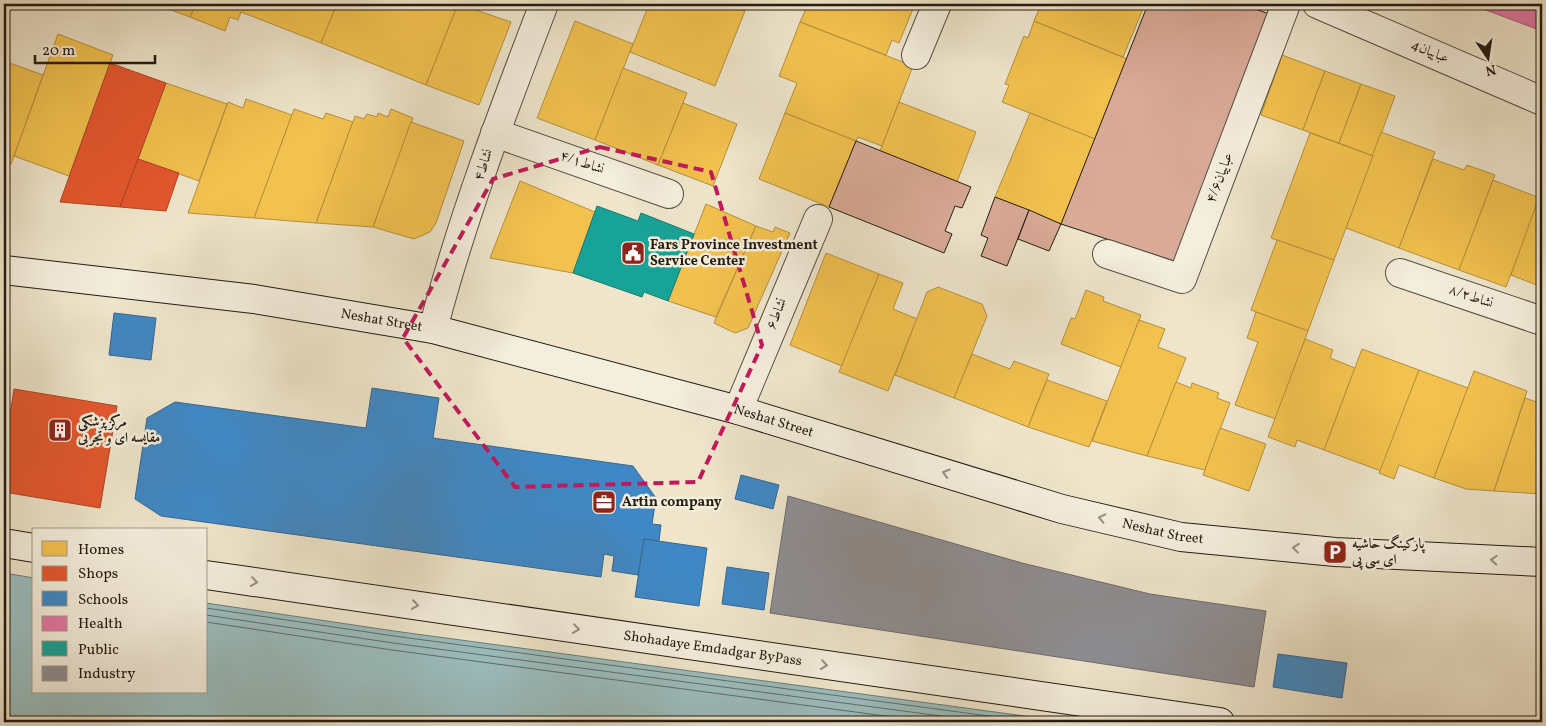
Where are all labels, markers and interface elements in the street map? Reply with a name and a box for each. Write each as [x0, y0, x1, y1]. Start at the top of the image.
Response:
scale bar [35, 32, 155, 64]
north arrow [1464, 32, 1514, 82]
street label: عباییان4 [1408, 36, 1452, 68]
text: 20 m [42, 41, 75, 62]
text: N [1483, 59, 1498, 80]
street label: نشاط۴ [470, 147, 498, 183]
street label: نشاط۴/۱ [557, 147, 607, 179]
street label: عباییان۴/۶ [1202, 150, 1238, 206]
place label: Fars Province Investment Service Center [650, 236, 818, 271]
public building icon: Fars Province Investment Service Center [620, 240, 646, 266]
street label: نشاط۸/۲ [1446, 281, 1496, 313]
street label: نشاط۶ [762, 295, 792, 333]
street label: Neshat Street [339, 304, 424, 337]
street label: Neshat Street [731, 400, 816, 442]
place label: مرکز پزشکی مقایسه ای و تجربی [77, 413, 160, 448]
building icon: مرکز پزشکی مقایسه ای و تجربی [47, 417, 73, 443]
one-way arrow [942, 469, 950, 479]
office icon: Artin company [591, 489, 617, 515]
place label: Artin company [622, 493, 722, 512]
one-way arrow [1097, 513, 1106, 524]
street label: Neshat Street [1120, 514, 1204, 549]
legend [32, 528, 208, 694]
place label: پارکینگ حاشیه ای سی پی [1351, 534, 1426, 570]
parking icon: پارکینگ حاشیه ای سی پی [1322, 539, 1348, 565]
text: Homes [78, 540, 124, 561]
one-way arrow [1292, 543, 1300, 554]
one-way arrow [1489, 554, 1497, 565]
text: Shops [78, 564, 118, 585]
one-way arrow [251, 576, 259, 587]
text: Schools [78, 590, 128, 611]
one-way arrow [412, 599, 420, 610]
text: Health [78, 614, 123, 635]
one-way arrow [572, 623, 580, 633]
street label: Shohadaye Emdadgar ByPass [622, 626, 803, 671]
text: Public [78, 640, 119, 661]
one-way arrow [819, 659, 828, 669]
text: Industry [78, 664, 135, 685]

